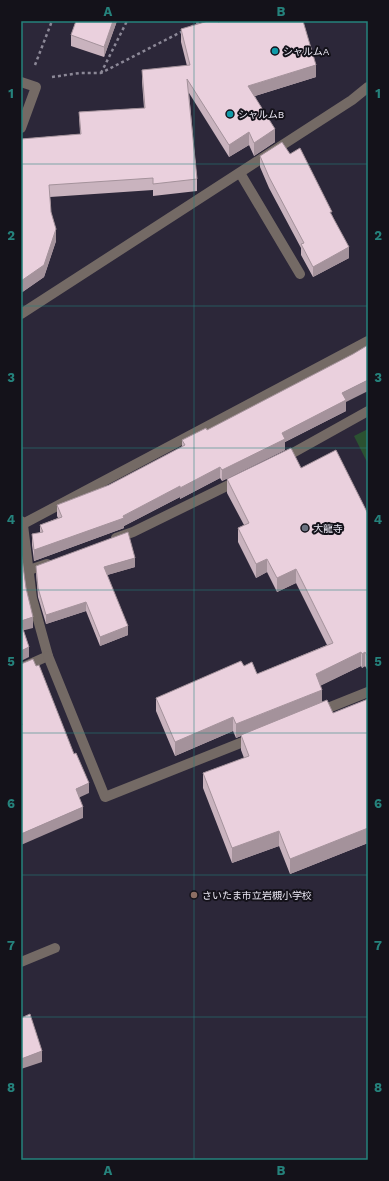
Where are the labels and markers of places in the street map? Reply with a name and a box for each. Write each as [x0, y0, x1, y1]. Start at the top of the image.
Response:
marker: シャルムA [270, 46, 280, 56]
place label: シャルムA [283, 46, 330, 57]
marker: シャルムB [225, 109, 235, 119]
place label: シャルムB [238, 109, 284, 120]
marker: 大龍寺 [300, 523, 310, 533]
place label: 大龍寺 [313, 523, 343, 534]
marker: さいたま市立岩槻小学校 [189, 890, 199, 900]
place label: さいたま市立岩槻小学校 [202, 890, 312, 901]

